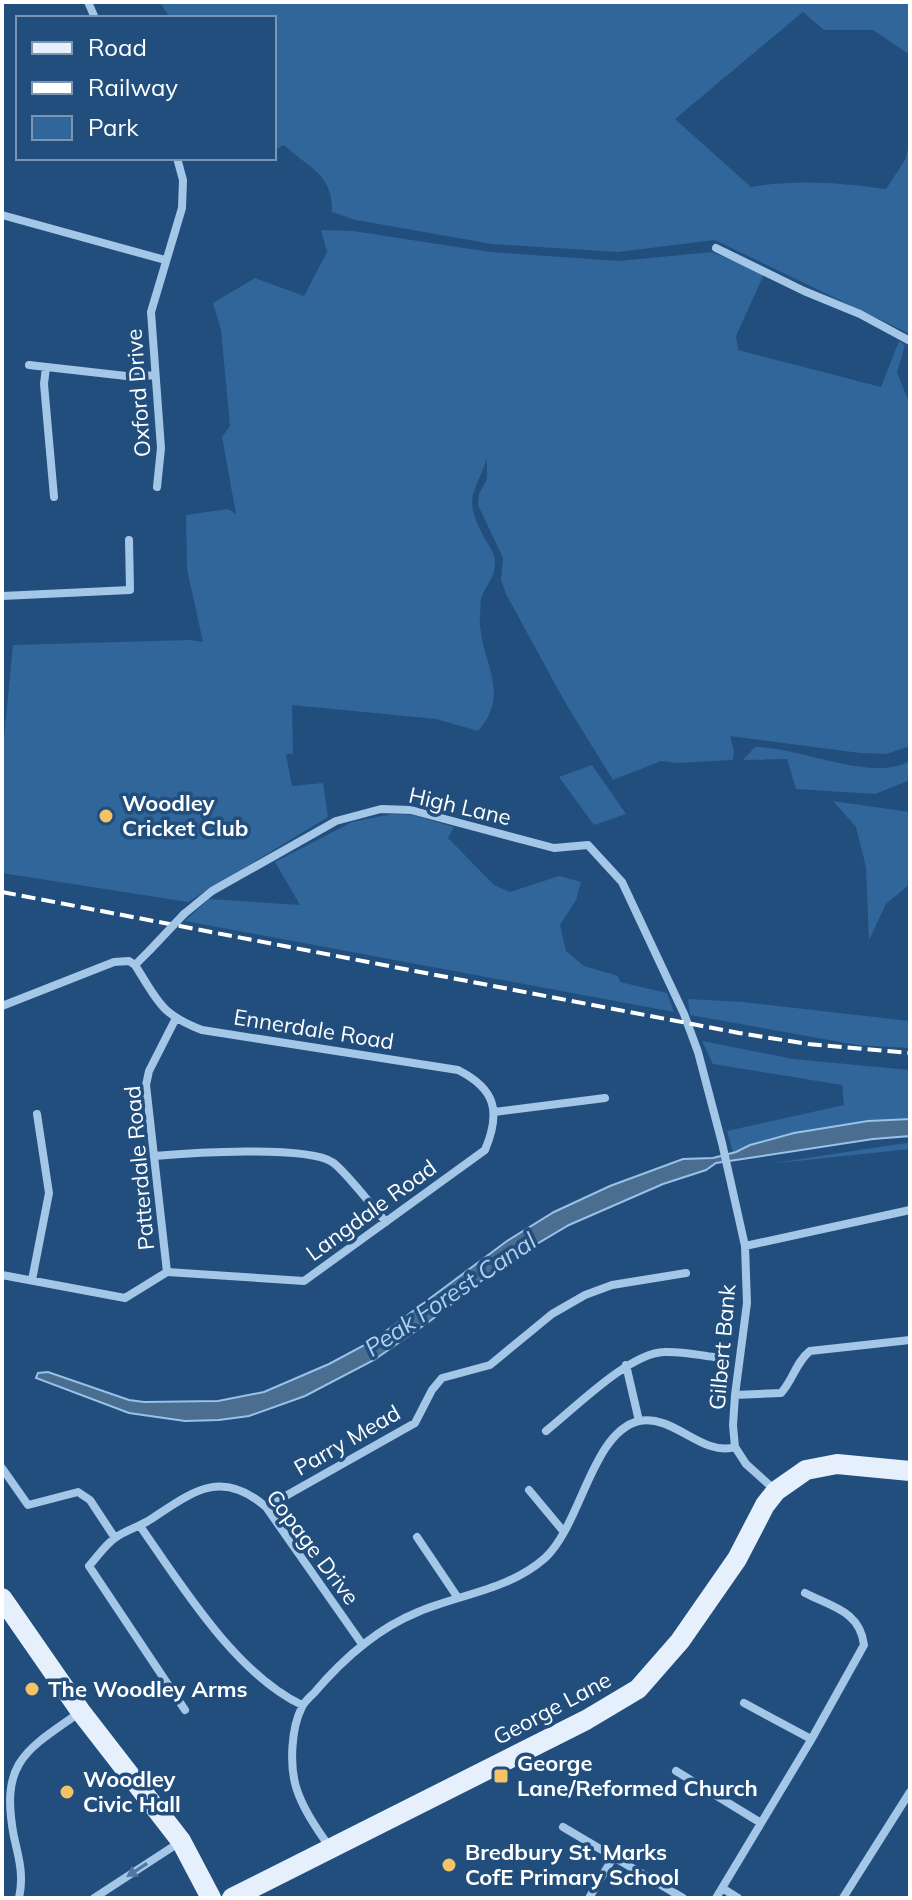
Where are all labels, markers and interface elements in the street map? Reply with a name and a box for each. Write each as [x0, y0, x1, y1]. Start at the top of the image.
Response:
legend [16, 16, 276, 160]
text: Road [88, 32, 147, 62]
text: Railway [88, 72, 178, 102]
text: Park [88, 112, 139, 142]
street label: Oxford Drive [120, 328, 156, 458]
street label: High Lane [406, 781, 514, 831]
place label: Woodley Cricket Club [122, 789, 248, 842]
marker: Woodley Cricket Club [97, 807, 115, 825]
street label: Ennerdale Road [232, 1003, 396, 1055]
street label: Patterdale Road [118, 1085, 160, 1251]
street label: Langdale Road [300, 1153, 442, 1267]
water label: Peak Forest Canal [358, 1225, 542, 1363]
street label: Gilbert Bank [703, 1282, 742, 1411]
street label: Parry Mead [289, 1398, 405, 1482]
street label: Copage Drive [260, 1484, 366, 1610]
street label: George Lane [488, 1665, 616, 1751]
place label: The Woodley Arms [48, 1675, 247, 1703]
marker: The Woodley Arms [23, 1680, 41, 1698]
place label: George Lane/Reformed Church [517, 1749, 758, 1802]
place label: Woodley Civic Hall [83, 1765, 181, 1818]
marker: George Lane/Reformed Church [492, 1767, 510, 1785]
marker: Woodley Civic Hall [58, 1783, 76, 1801]
place label: Bredbury St. Marks CofE Primary School [465, 1838, 679, 1891]
marker: Bredbury St. Marks CofE Primary School [440, 1856, 458, 1874]
one-way arrow [126, 1862, 148, 1876]

